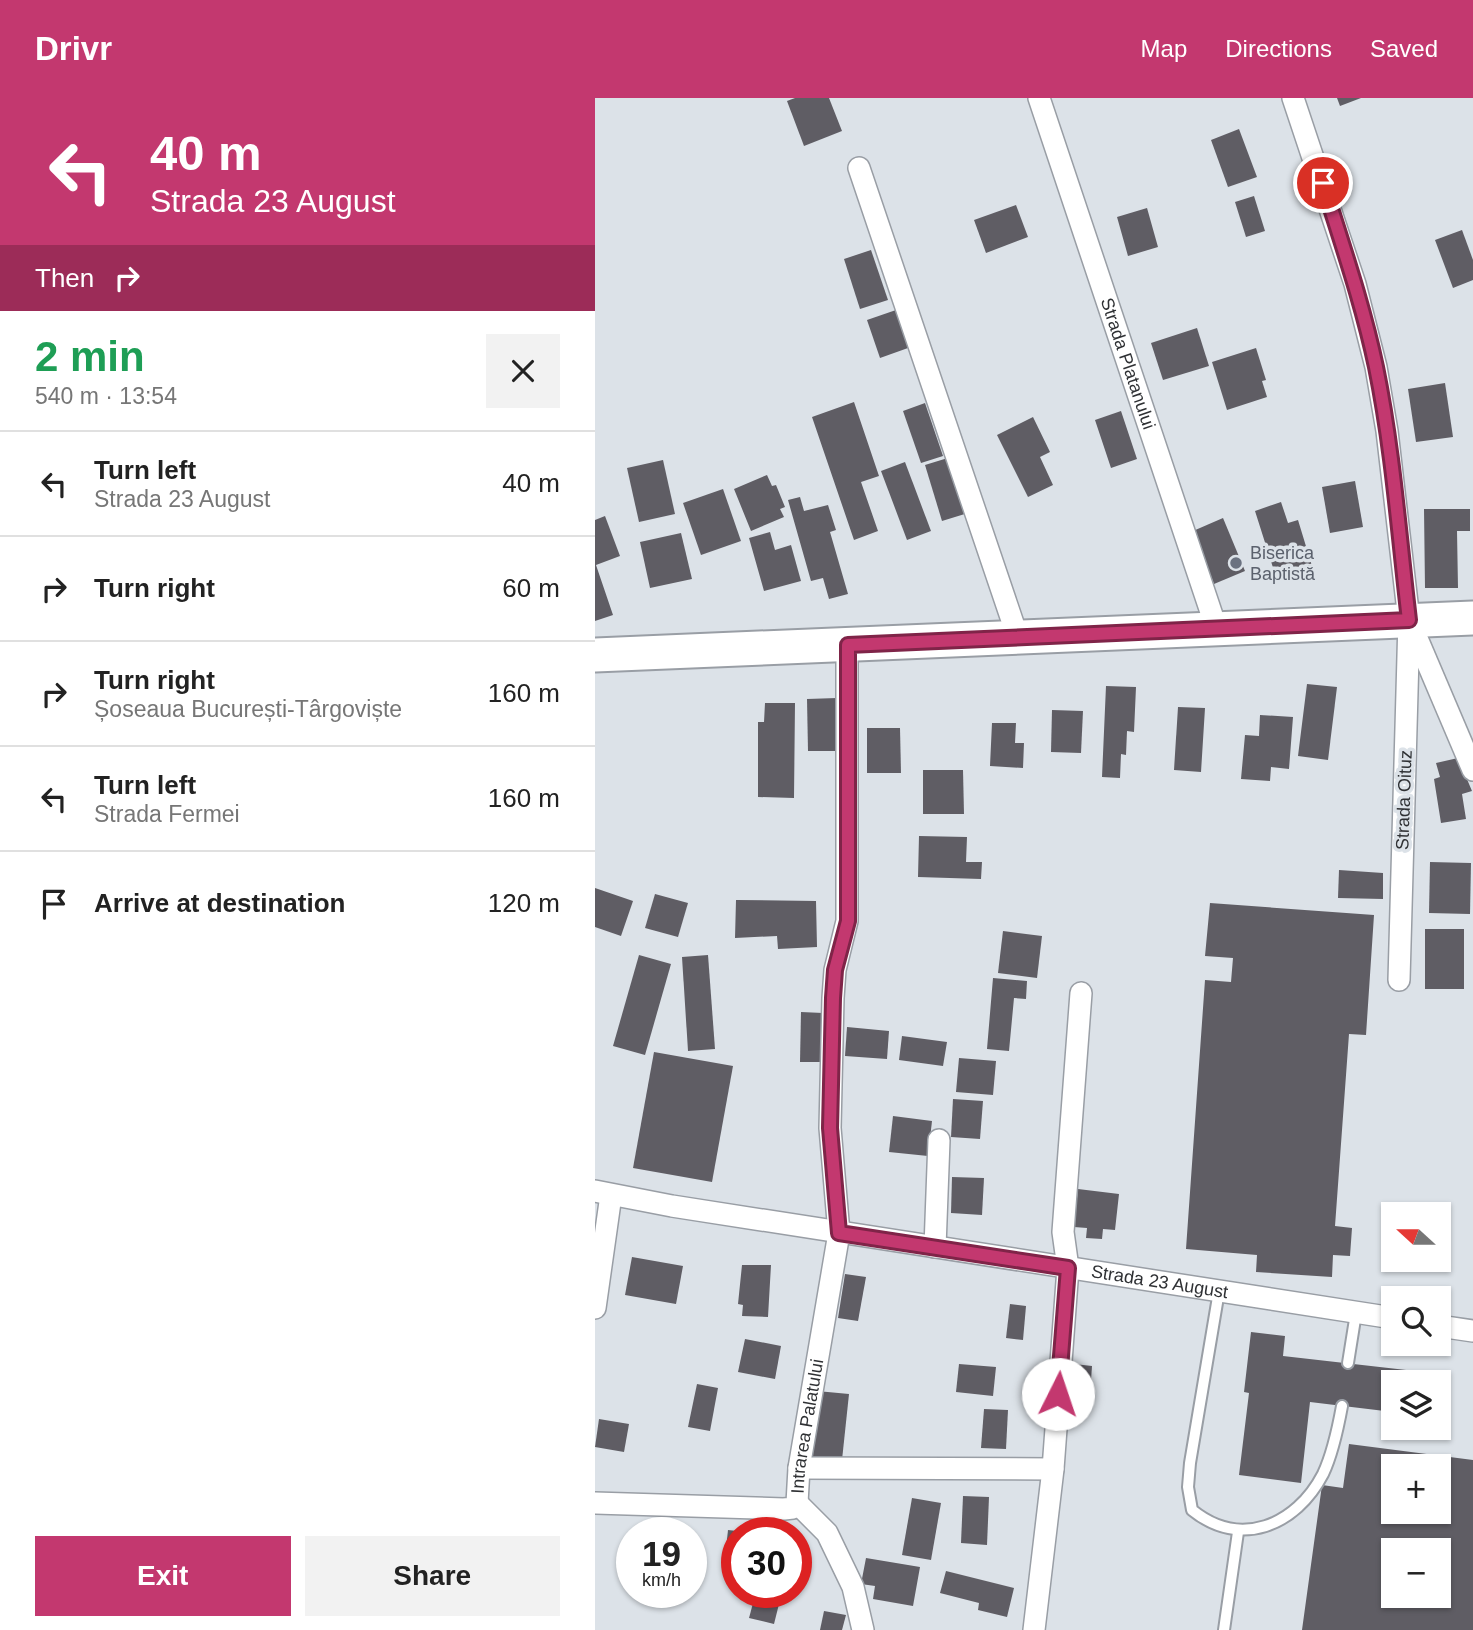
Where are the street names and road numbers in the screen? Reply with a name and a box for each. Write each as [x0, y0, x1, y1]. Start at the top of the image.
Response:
street label: Strada Platanului [1097, 295, 1159, 432]
street label: Strada Oituz [1392, 750, 1416, 850]
street label: Strada 23 August [1090, 1261, 1230, 1302]
street label: Intrarea Palatului [788, 1357, 827, 1494]

